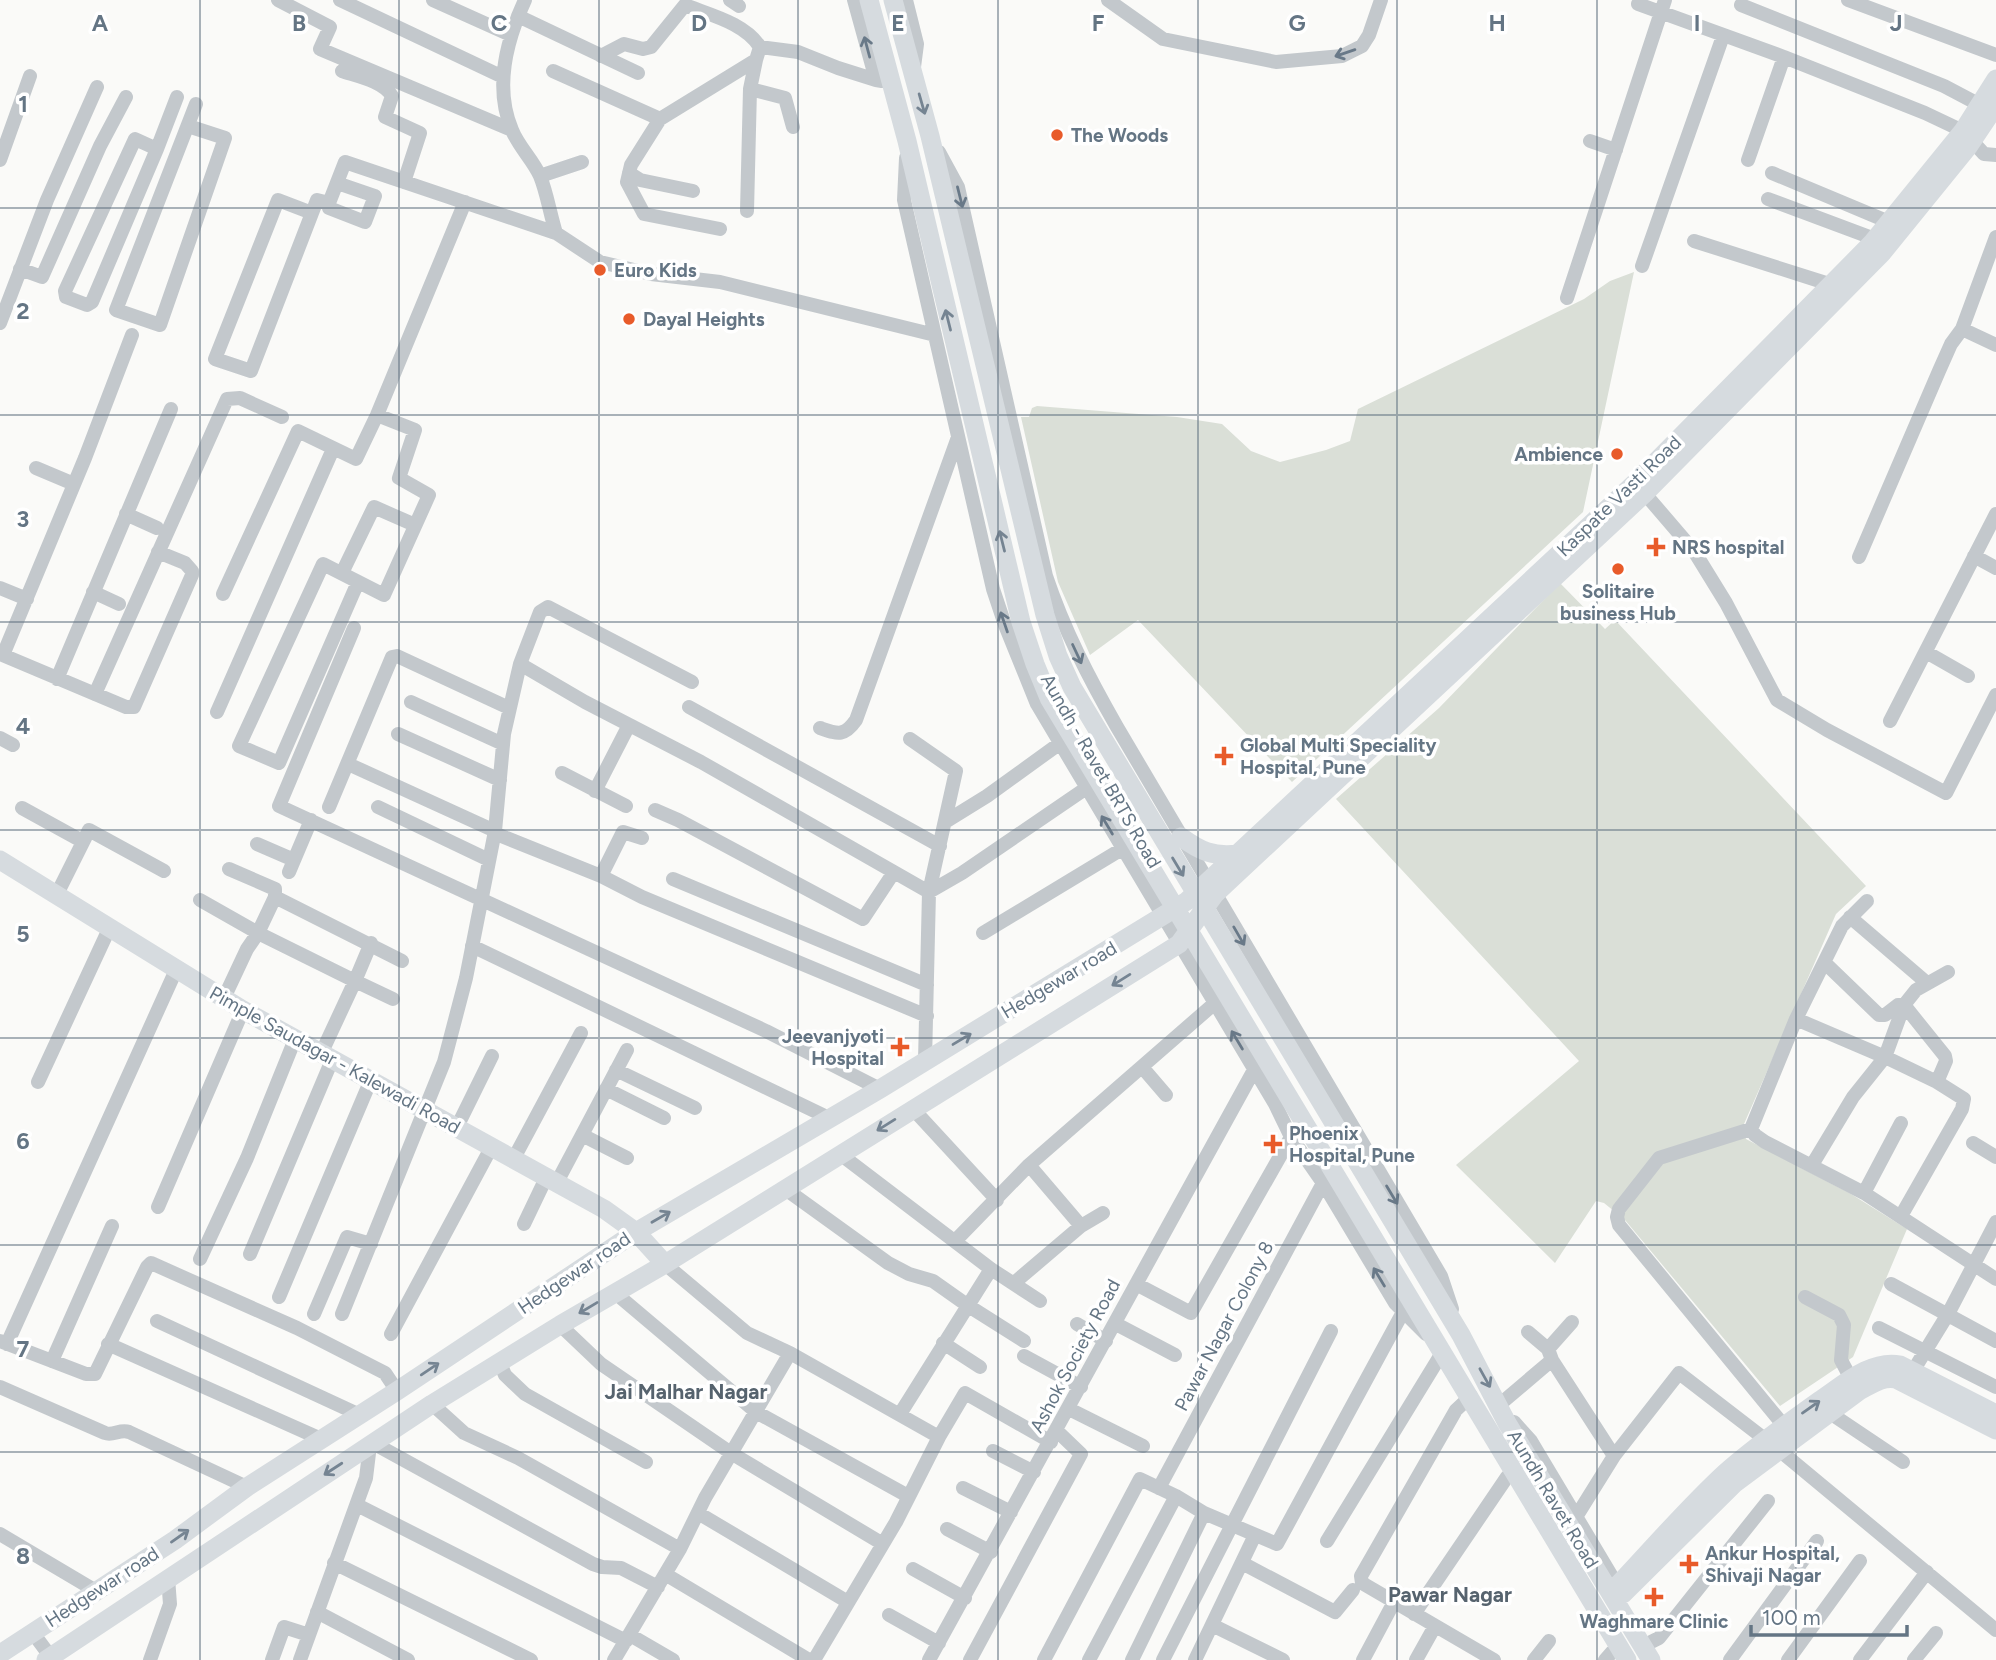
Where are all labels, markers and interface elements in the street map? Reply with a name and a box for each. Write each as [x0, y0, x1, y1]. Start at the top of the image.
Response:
text: A [92, 9, 109, 37]
text: B [292, 9, 306, 37]
text: C [491, 9, 508, 37]
text: D [691, 9, 707, 37]
text: E [891, 9, 905, 37]
text: F [1092, 9, 1105, 37]
text: G [1288, 9, 1306, 37]
text: H [1488, 9, 1506, 37]
text: I [1694, 9, 1700, 37]
text: J [1890, 9, 1902, 37]
one-way arrow [860, 36, 873, 59]
one-way arrow [1335, 48, 1357, 60]
text: 1 [18, 90, 28, 118]
one-way arrow [916, 93, 929, 115]
place label: The Woods [1071, 124, 1168, 147]
marker: The Woods [1049, 127, 1065, 143]
one-way arrow [954, 185, 967, 208]
place label: Euro Kids [614, 259, 697, 282]
marker: Euro Kids [592, 262, 608, 278]
text: 2 [16, 297, 30, 325]
place label: Dayal Heights [643, 308, 765, 331]
one-way arrow [941, 309, 954, 332]
marker: Dayal Heights [621, 311, 637, 327]
street label: Kaspate Vasti Road [1552, 431, 1686, 561]
place label: Ambience [1514, 443, 1603, 466]
marker: Ambience [1609, 446, 1625, 462]
text: 3 [17, 505, 29, 533]
one-way arrow [994, 530, 1008, 553]
place label: NRS hospital [1672, 536, 1784, 559]
marker: NRS hospital [1646, 537, 1666, 557]
marker: Solitaire business Hub [1610, 561, 1626, 577]
place label: Solitaire business Hub [1560, 580, 1676, 625]
one-way arrow [997, 612, 1009, 634]
one-way arrow [1070, 643, 1084, 664]
street label: Aundh - Ravet BRTS Road [1036, 670, 1166, 872]
text: 4 [16, 712, 30, 740]
place label: Global Multi Speciality Hospital, Pune [1240, 734, 1437, 779]
marker: Global Multi Speciality Hospital, Pune [1214, 746, 1234, 766]
one-way arrow [1100, 815, 1114, 835]
one-way arrow [1171, 856, 1185, 876]
text: 5 [16, 920, 30, 948]
one-way arrow [1232, 925, 1246, 945]
street label: Hedgewar road [997, 936, 1121, 1024]
one-way arrow [1112, 973, 1132, 987]
street label: Pimple Saudagar - Kalewadi Road [206, 981, 464, 1139]
place label: Jeevanjyoti Hospital [782, 1025, 884, 1070]
one-way arrow [1230, 1031, 1244, 1051]
one-way arrow [952, 1032, 972, 1046]
marker: Jeevanjyoti Hospital [890, 1037, 910, 1057]
one-way arrow [876, 1118, 896, 1132]
place label: Phoenix Hospital, Pune [1289, 1122, 1415, 1167]
text: 6 [16, 1127, 30, 1155]
marker: Phoenix Hospital, Pune [1263, 1134, 1283, 1154]
one-way arrow [1386, 1184, 1400, 1204]
one-way arrow [650, 1210, 671, 1223]
street label: Hedgewar road [513, 1227, 635, 1319]
street label: Pawar Nagar Colony 8 [1169, 1237, 1279, 1415]
one-way arrow [1372, 1268, 1386, 1288]
street label: Ashok Society Road [1025, 1275, 1125, 1437]
one-way arrow [578, 1301, 598, 1315]
text: 7 [17, 1335, 30, 1363]
one-way arrow [420, 1362, 439, 1376]
one-way arrow [1478, 1368, 1492, 1388]
district label: Jai Malhar Nagar [605, 1379, 768, 1404]
one-way arrow [1801, 1400, 1820, 1414]
street label: Aundh Ravet Road [1503, 1426, 1603, 1572]
one-way arrow [324, 1462, 344, 1476]
one-way arrow [170, 1529, 189, 1543]
text: 8 [16, 1542, 30, 1570]
street label: Hedgewar road [41, 1542, 163, 1632]
place label: Ankur Hospital, Shivaji Nagar [1705, 1542, 1840, 1587]
marker: Ankur Hospital, Shivaji Nagar [1679, 1554, 1699, 1574]
district label: Pawar Nagar [1388, 1582, 1512, 1607]
marker: Waghmare Clinic [1644, 1587, 1664, 1607]
scale bar [1751, 1594, 1907, 1638]
text: 100 m [1762, 1605, 1821, 1630]
place label: Waghmare Clinic [1580, 1610, 1728, 1633]

